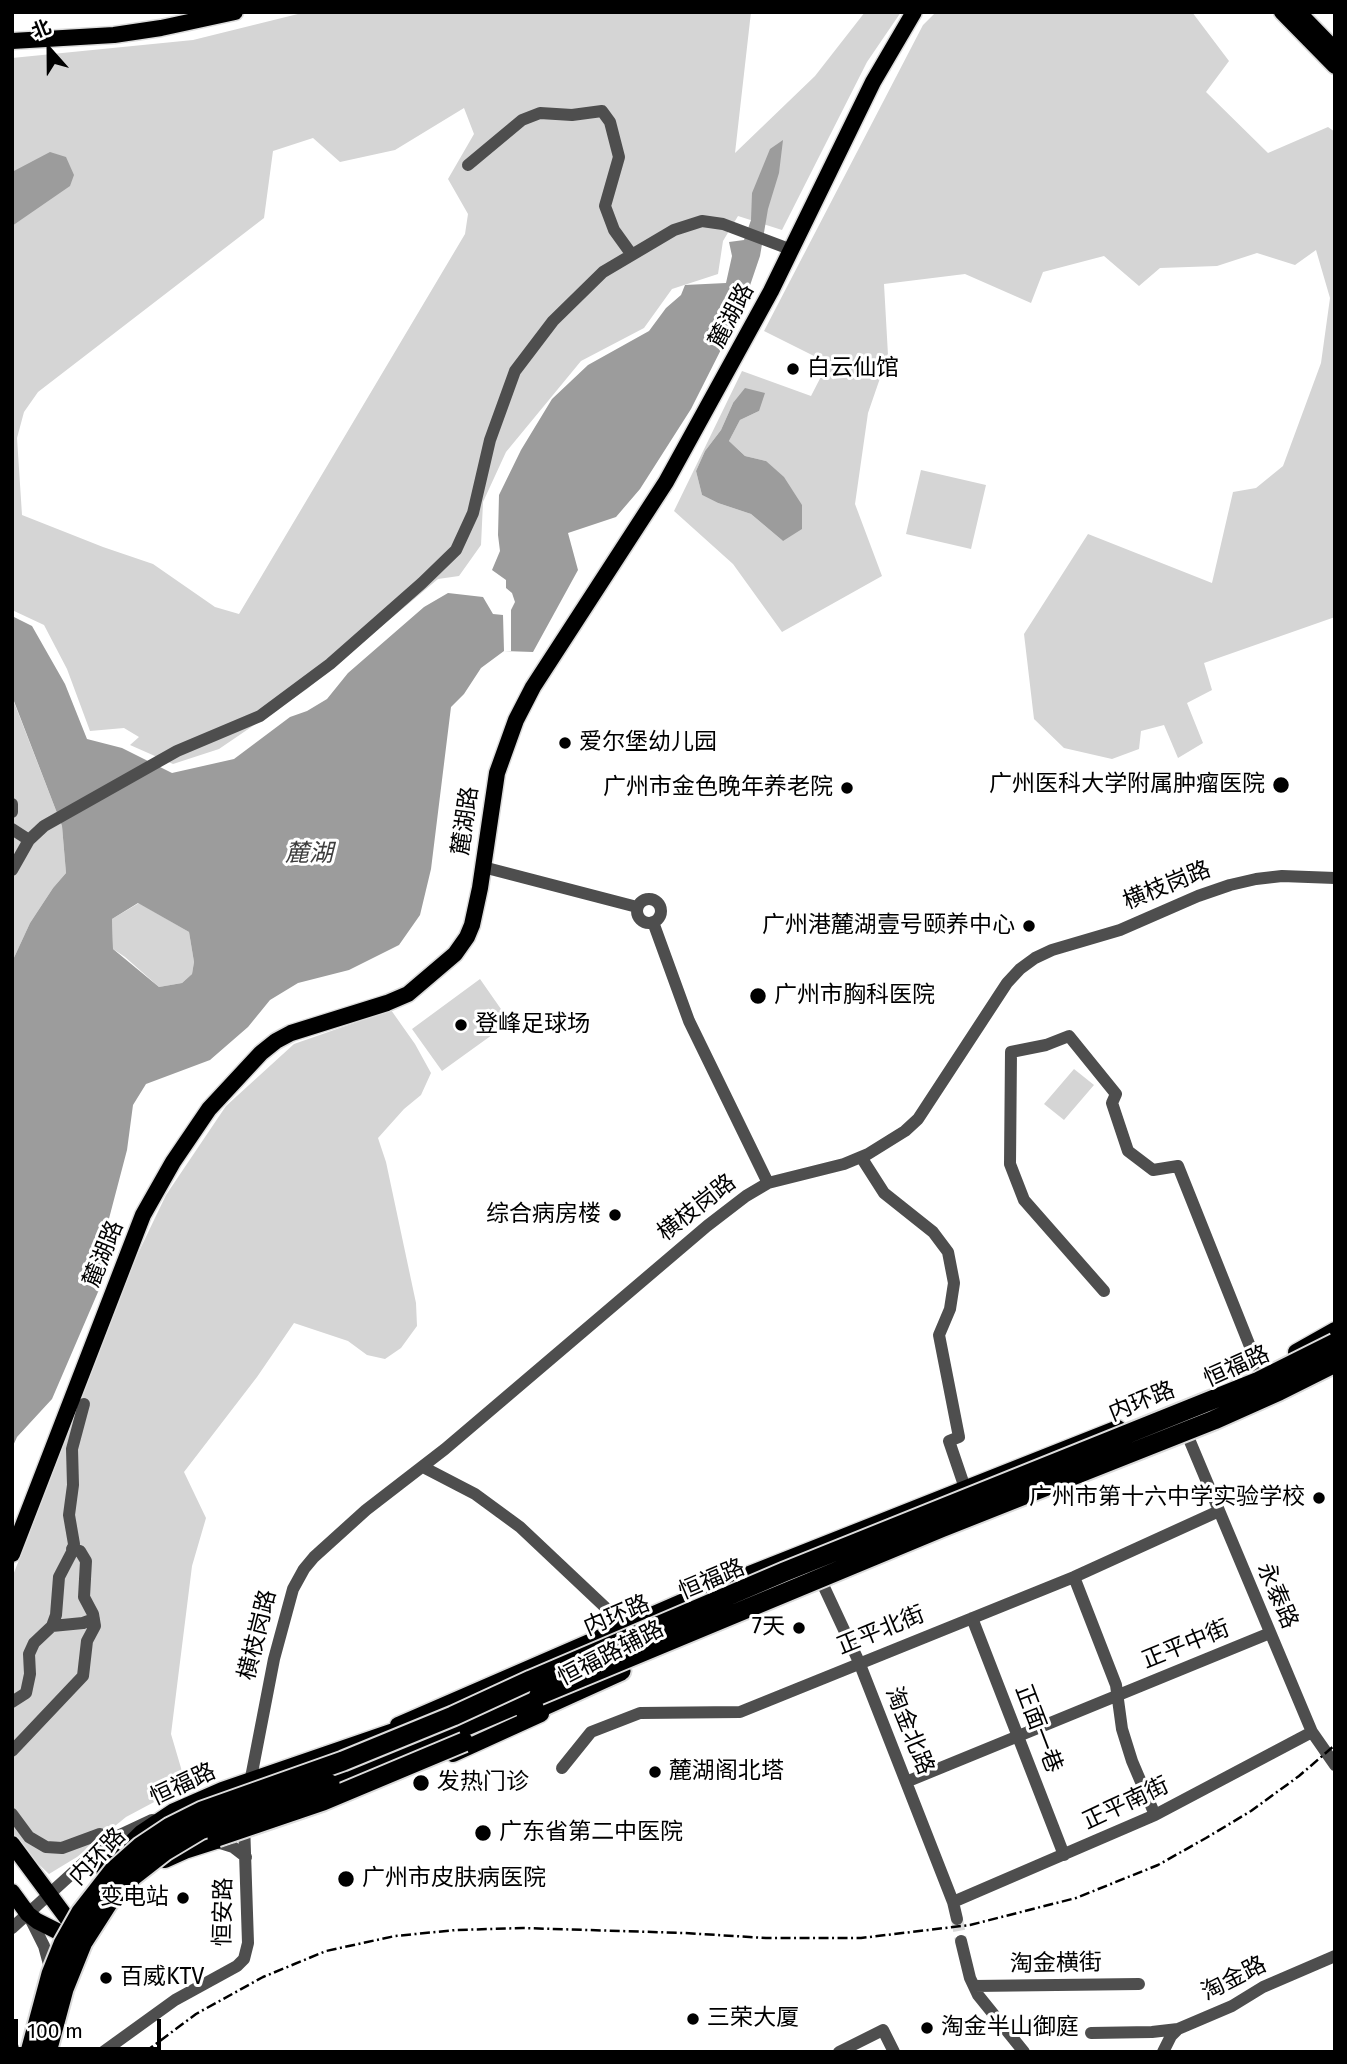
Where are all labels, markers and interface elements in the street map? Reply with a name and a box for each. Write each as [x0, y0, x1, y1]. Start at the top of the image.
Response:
north arrow [14, 14, 84, 84]
text: 北 [28, 15, 54, 43]
street label: 麓湖路 [704, 279, 760, 353]
place label: 白云仙馆 [807, 355, 899, 383]
marker: 白云仙馆 [785, 361, 801, 377]
place label: 爱尔堡幼儿园 [579, 729, 717, 757]
marker: 爱尔堡幼儿园 [557, 735, 573, 751]
place label: 广州医科大学附属肿瘤医院 [989, 771, 1265, 799]
place label: 广州市金色晚年养老院 [603, 774, 833, 802]
marker: 广州医科大学附属肿瘤医院 [1271, 775, 1291, 795]
marker: 广州市金色晚年养老院 [839, 780, 855, 796]
street label: 麓湖路 [448, 785, 484, 857]
water label: 麓湖 [285, 840, 333, 868]
street label: 横枝岗路 [1119, 856, 1215, 916]
place label: 广州港麓湖壹号颐养中心 [762, 912, 1015, 940]
marker: 广州港麓湖壹号颐养中心 [1021, 918, 1037, 934]
place label: 广州市胸科医院 [774, 982, 935, 1010]
marker: 广州市胸科医院 [748, 986, 768, 1006]
place label: 登峰足球场 [475, 1011, 590, 1039]
marker: 登峰足球场 [453, 1017, 469, 1033]
street label: 横枝岗路 [652, 1169, 742, 1247]
place label: 综合病房楼 [486, 1201, 601, 1229]
marker: 综合病房楼 [607, 1207, 623, 1223]
street label: 麓湖路 [78, 1217, 130, 1291]
street label: 恒福路 [1200, 1340, 1274, 1394]
street label: 内环路 [1105, 1376, 1179, 1428]
place label: 广州市第十六中学实验学校 [1029, 1484, 1305, 1512]
marker: 广州市第十六中学实验学校 [1311, 1490, 1327, 1506]
street label: 恒福路 [675, 1554, 749, 1606]
street label: 永泰路 [1251, 1559, 1303, 1633]
street label: 横枝岗路 [233, 1587, 283, 1683]
street label: 内环路 [580, 1590, 654, 1642]
street label: 正平北街 [833, 1601, 929, 1661]
place label: 7天 [752, 1614, 785, 1642]
street label: 正平中街 [1138, 1615, 1234, 1675]
street label: 恒福路辅路 [554, 1616, 668, 1692]
marker: 7天 [791, 1620, 807, 1636]
street label: 正面一巷 [1009, 1681, 1067, 1777]
street label: 淘金北路 [879, 1683, 939, 1779]
street label: 恒福路 [146, 1758, 220, 1812]
place label: 麓湖阁北塔 [669, 1758, 784, 1786]
marker: 麓湖阁北塔 [647, 1764, 663, 1780]
place label: 发热门诊 [437, 1769, 529, 1797]
street label: 正平南街 [1078, 1772, 1174, 1836]
marker: 发热门诊 [411, 1773, 431, 1793]
place label: 广东省第二中医院 [499, 1819, 683, 1847]
street label: 内环路 [64, 1823, 132, 1891]
marker: 广东省第二中医院 [473, 1823, 493, 1843]
place label: 广州市皮肤病医院 [362, 1865, 546, 1893]
marker: 广州市皮肤病医院 [336, 1869, 356, 1889]
street label: 恒安路 [210, 1877, 238, 1947]
place label: 变电站 [100, 1884, 169, 1912]
marker: 变电站 [175, 1890, 191, 1906]
street label: 淘金横街 [1010, 1949, 1102, 1979]
street label: 淘金路 [1197, 1951, 1271, 2007]
place label: 百威KTV [120, 1964, 204, 1992]
marker: 百威KTV [98, 1970, 114, 1986]
scale bar [18, 2004, 164, 2048]
place label: 三荣大厦 [707, 2005, 799, 2033]
marker: 三荣大厦 [685, 2011, 701, 2027]
place label: 淘金半山御庭 [941, 2014, 1079, 2042]
text: 100 m [27, 2018, 83, 2044]
marker: 淘金半山御庭 [919, 2020, 935, 2036]

